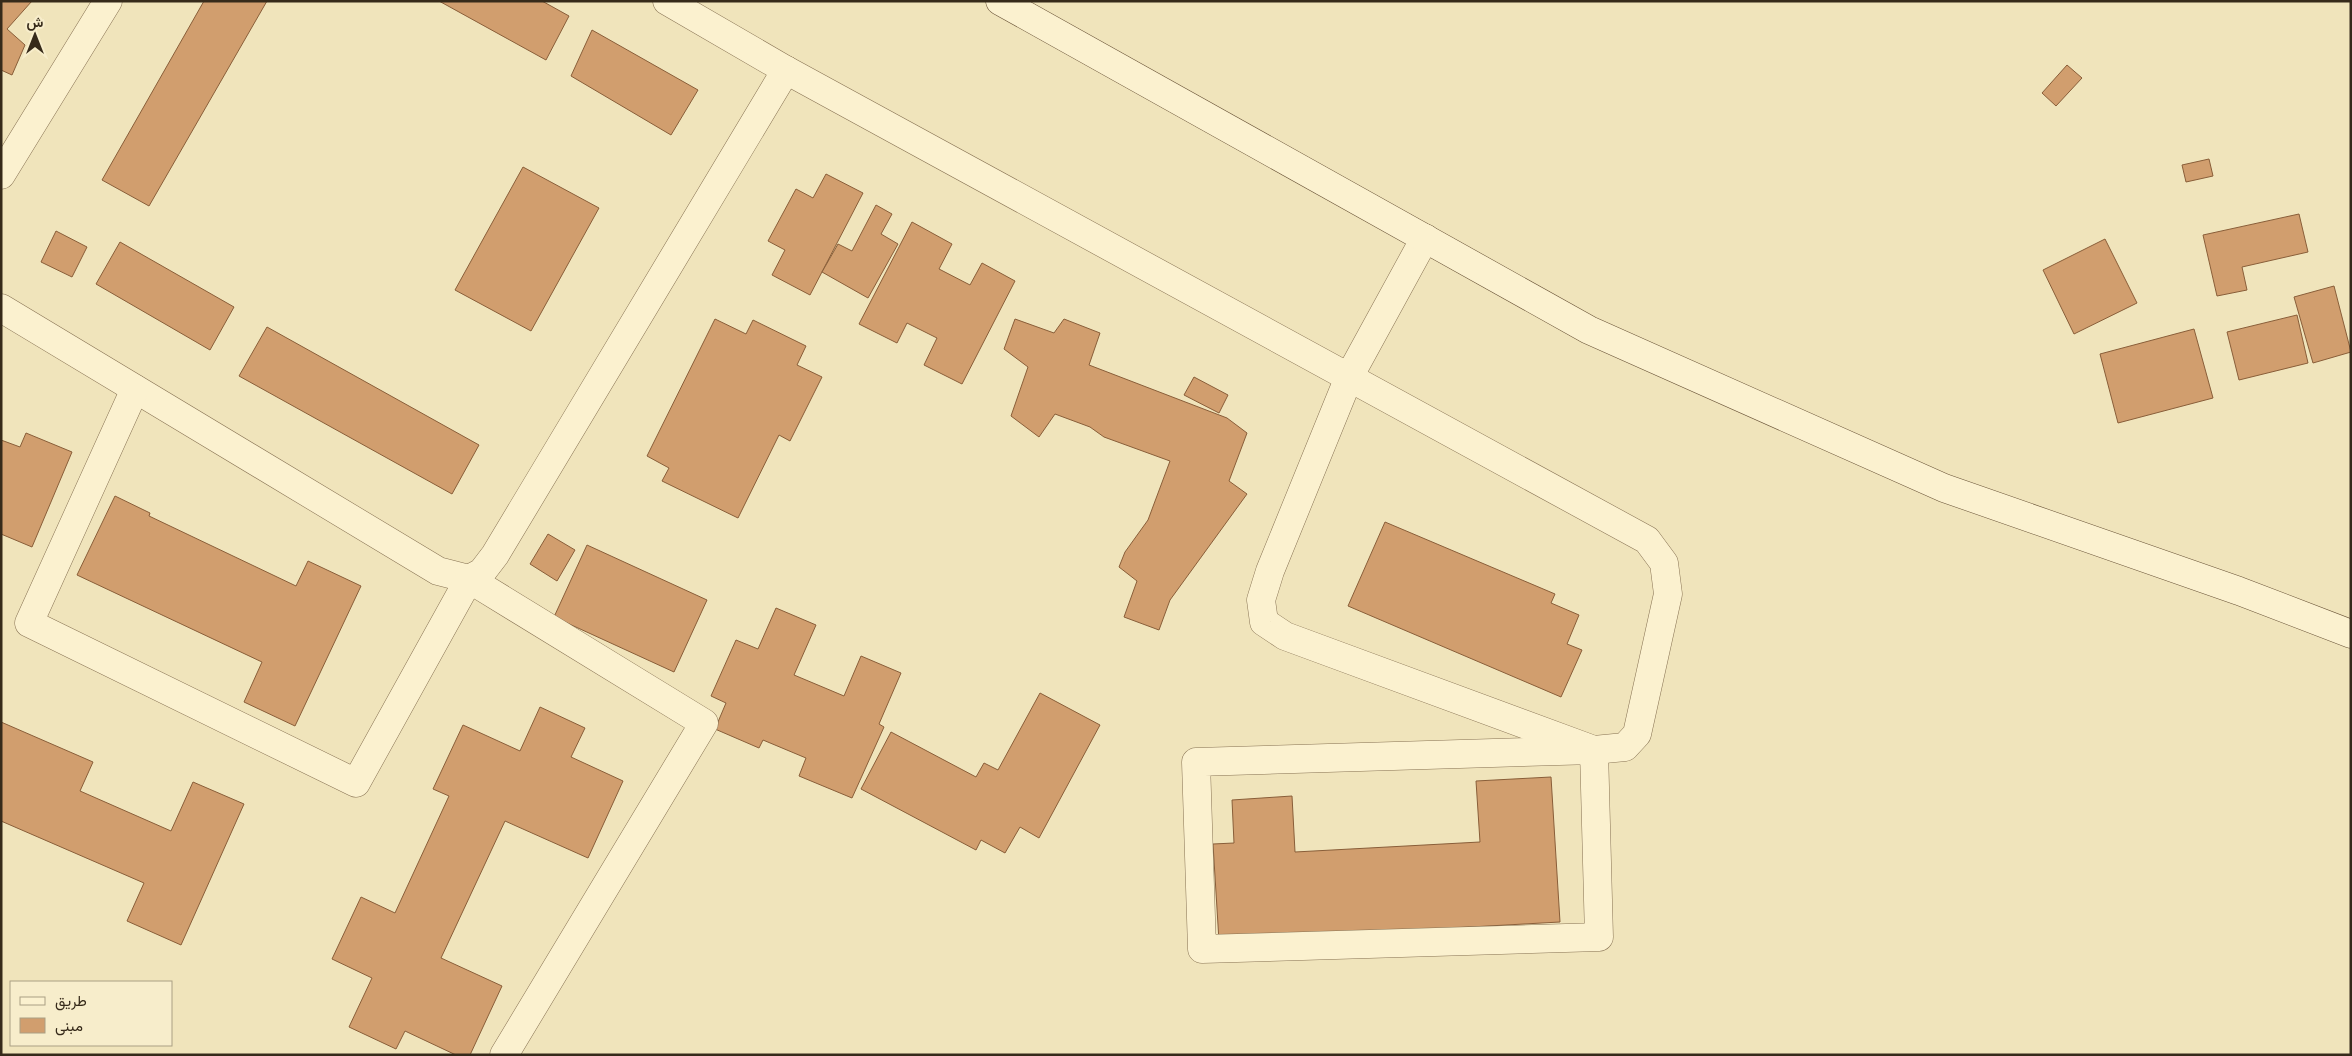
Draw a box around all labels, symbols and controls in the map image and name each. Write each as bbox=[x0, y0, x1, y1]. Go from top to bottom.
north arrow bbox=[10, 10, 60, 60]
text: ش bbox=[27, 13, 44, 31]
legend bbox=[10, 981, 172, 1046]
text: طريق bbox=[55, 991, 87, 1011]
text: مبنى bbox=[55, 1016, 83, 1036]

